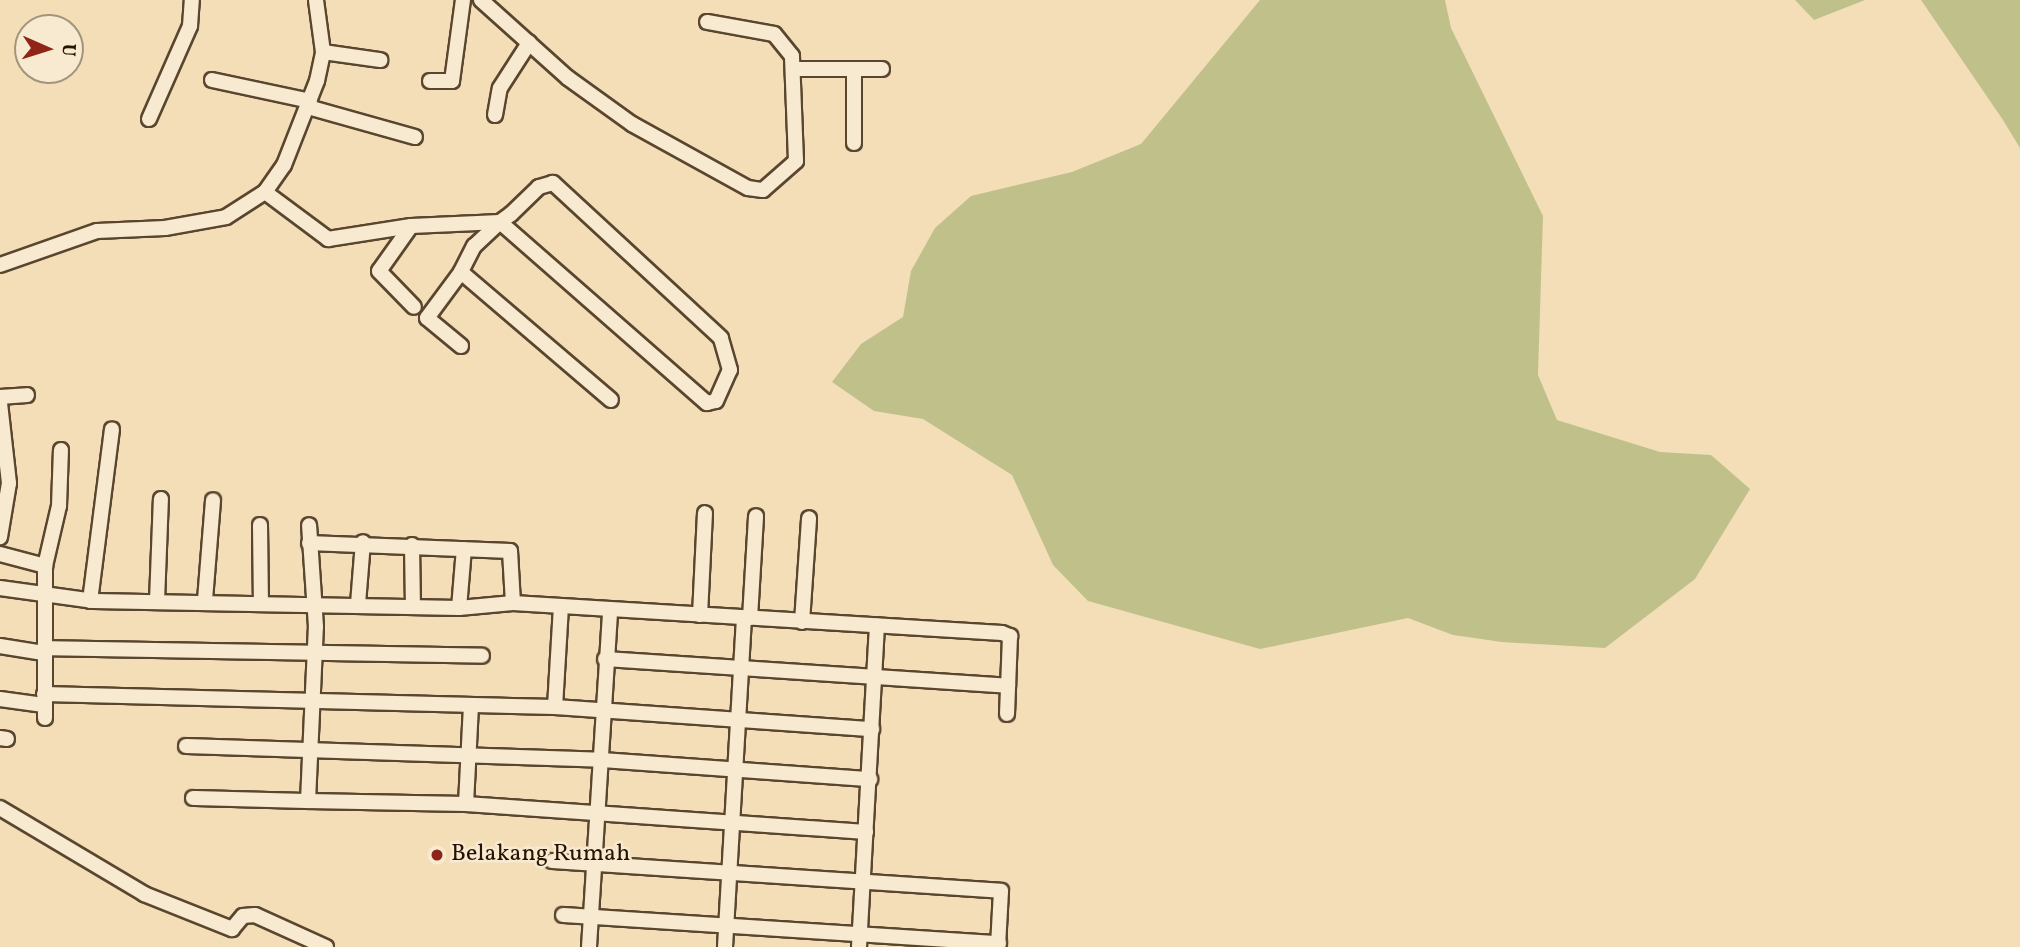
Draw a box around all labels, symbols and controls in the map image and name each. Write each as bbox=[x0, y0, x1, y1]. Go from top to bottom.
north arrow bbox=[14, 14, 84, 84]
text: U bbox=[55, 43, 81, 57]
place label: Belakang Rumah bbox=[451, 841, 630, 869]
marker: Belakang Rumah bbox=[429, 847, 445, 863]

